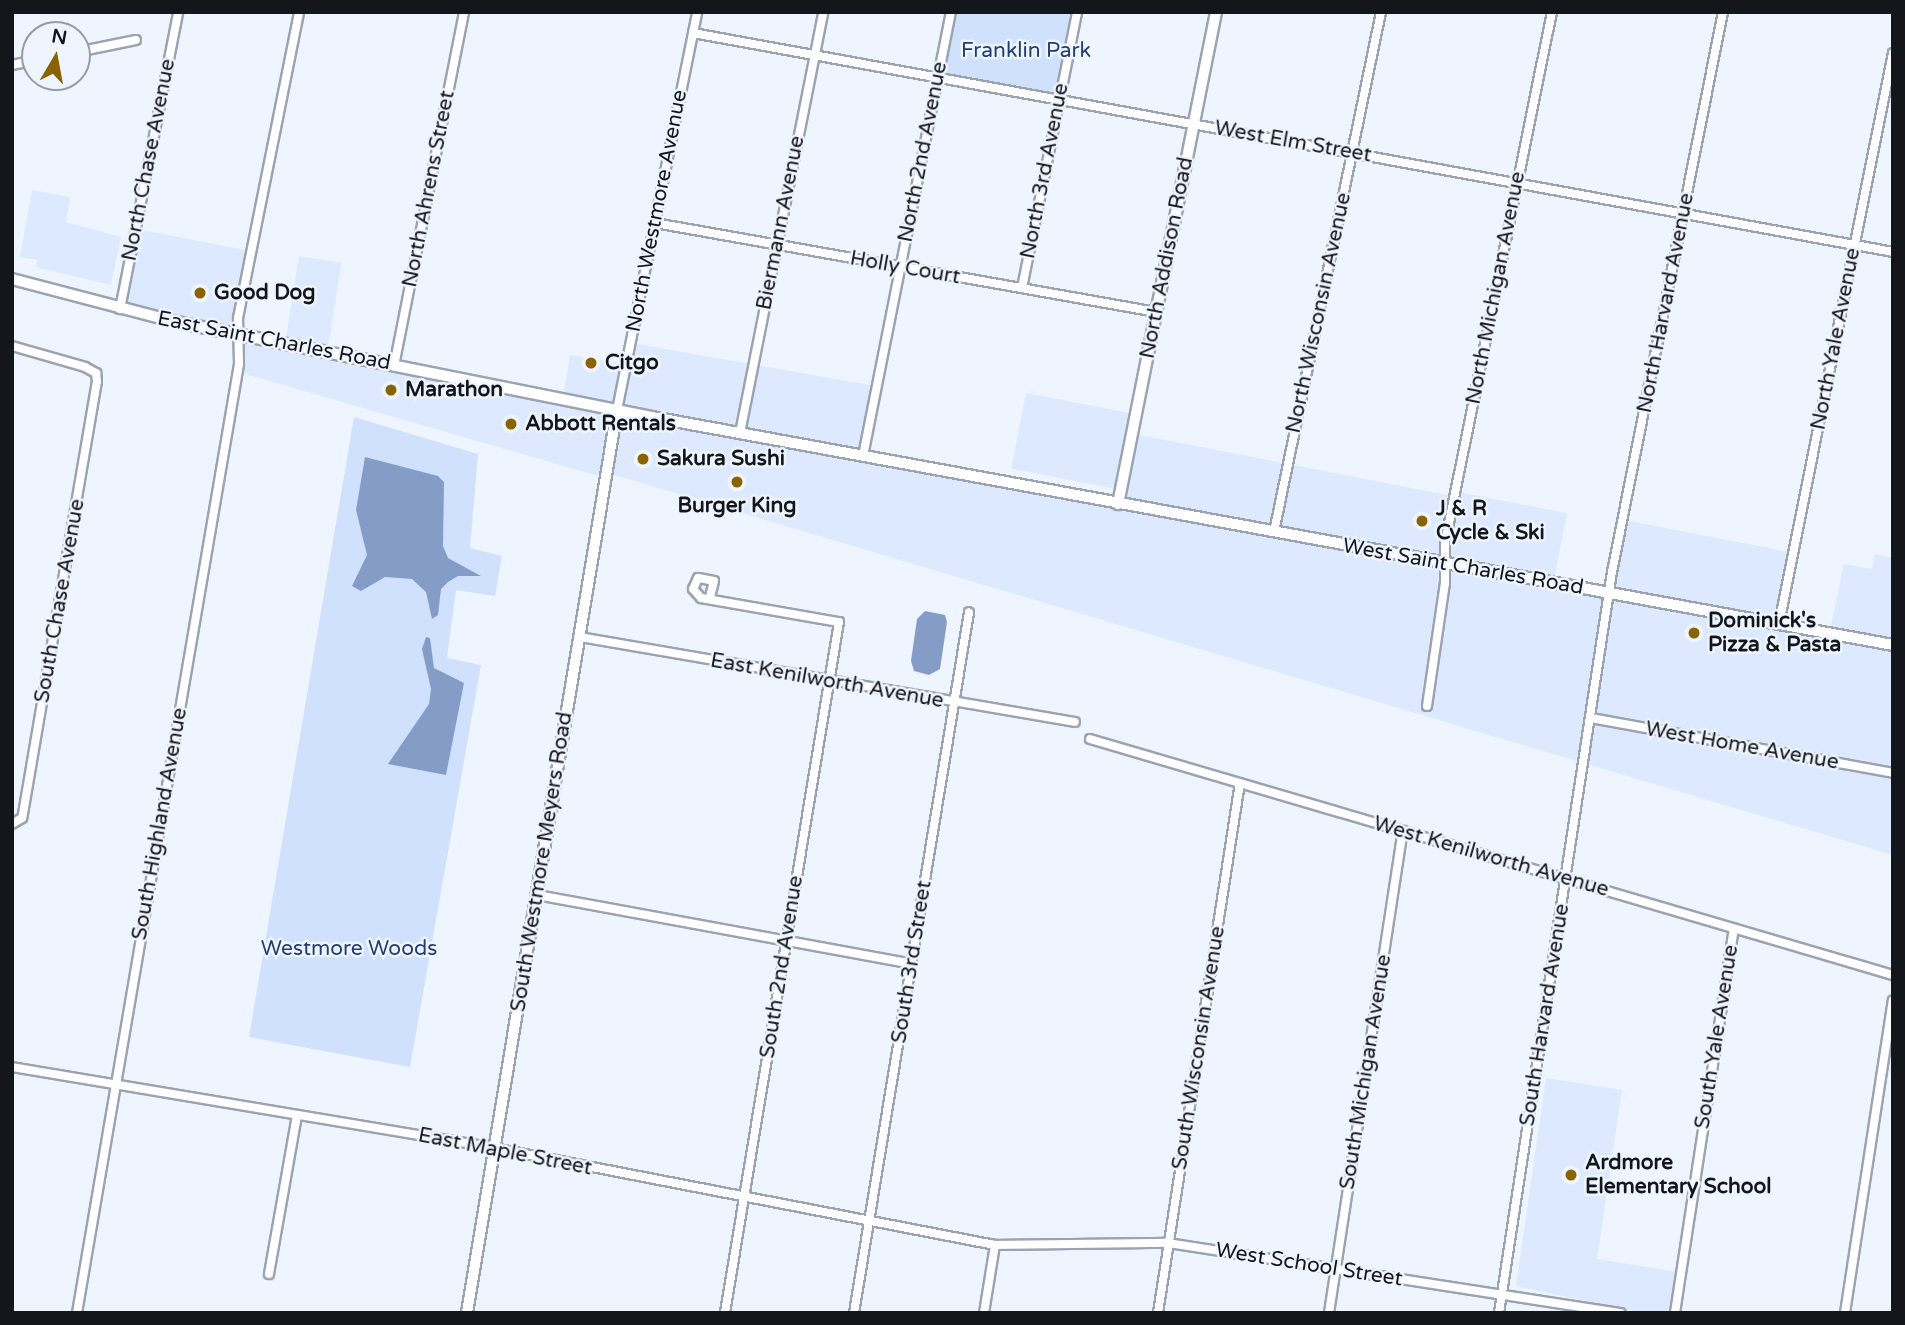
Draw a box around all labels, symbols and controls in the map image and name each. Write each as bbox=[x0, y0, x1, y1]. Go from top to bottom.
north arrow bbox=[21, 21, 91, 91]
text: N bbox=[50, 25, 69, 49]
park label: Franklin Park bbox=[961, 38, 1091, 64]
street label: North Chase Avenue bbox=[117, 57, 181, 263]
street label: North 2nd Avenue bbox=[893, 60, 953, 244]
street label: North 3rd Avenue bbox=[1016, 81, 1074, 261]
street label: North Ahrens Street bbox=[398, 88, 460, 290]
street label: North Westmore Avenue bbox=[621, 88, 693, 334]
street label: West Elm Street bbox=[1213, 116, 1373, 168]
street label: Biermann Avenue bbox=[752, 134, 810, 312]
street label: North Addison Road bbox=[1135, 155, 1199, 361]
street label: North Michigan Avenue bbox=[1461, 169, 1531, 407]
street label: North Wisconsin Avenue bbox=[1281, 190, 1357, 436]
street label: North Harvard Avenue bbox=[1632, 191, 1700, 415]
street label: Holly Court bbox=[848, 246, 962, 290]
street label: North Yale Avenue bbox=[1806, 246, 1866, 432]
place label: Good Dog bbox=[214, 280, 316, 306]
marker: Good Dog bbox=[192, 285, 208, 301]
street label: East Saint Charles Road bbox=[155, 306, 393, 376]
place label: Citgo bbox=[605, 350, 659, 376]
marker: Citgo bbox=[583, 355, 599, 371]
place label: Marathon bbox=[405, 377, 503, 403]
marker: Marathon bbox=[383, 382, 399, 398]
place label: Abbott Rentals bbox=[525, 411, 676, 437]
marker: Abbott Rentals bbox=[503, 416, 519, 432]
place label: Sakura Sushi bbox=[657, 446, 785, 472]
marker: Sakura Sushi bbox=[635, 451, 651, 467]
marker: Burger King bbox=[729, 474, 745, 490]
place label: Burger King bbox=[678, 493, 796, 519]
place label: J & R Cycle & Ski bbox=[1436, 496, 1545, 546]
street label: South Chase Avenue bbox=[30, 497, 90, 705]
marker: J & R Cycle & Ski bbox=[1414, 513, 1430, 529]
street label: West Saint Charles Road bbox=[1341, 533, 1585, 601]
place label: Dominick's Pizza & Pasta bbox=[1708, 608, 1841, 658]
marker: Dominick's Pizza & Pasta bbox=[1686, 625, 1702, 641]
street label: East Kenilworth Avenue bbox=[708, 648, 946, 714]
street label: South Highland Avenue bbox=[127, 706, 193, 942]
street label: South Westmore Meyers Road bbox=[506, 710, 578, 1014]
street label: West Home Avenue bbox=[1643, 717, 1841, 775]
street label: West Kenilworth Avenue bbox=[1370, 811, 1612, 903]
street label: South 2nd Avenue bbox=[755, 874, 809, 1060]
street label: South 3rd Street bbox=[887, 879, 937, 1045]
street label: South Harvard Avenue bbox=[1515, 902, 1575, 1128]
street label: South Wisconsin Avenue bbox=[1167, 924, 1231, 1172]
park label: Westmore Woods bbox=[261, 936, 437, 962]
street label: South Yale Avenue bbox=[1690, 943, 1744, 1131]
street label: South Michigan Avenue bbox=[1335, 953, 1397, 1191]
street label: East Maple Street bbox=[416, 1123, 594, 1181]
place label: Ardmore Elementary School bbox=[1585, 1150, 1772, 1200]
marker: Ardmore Elementary School bbox=[1563, 1167, 1579, 1183]
street label: West School Street bbox=[1214, 1238, 1404, 1292]

